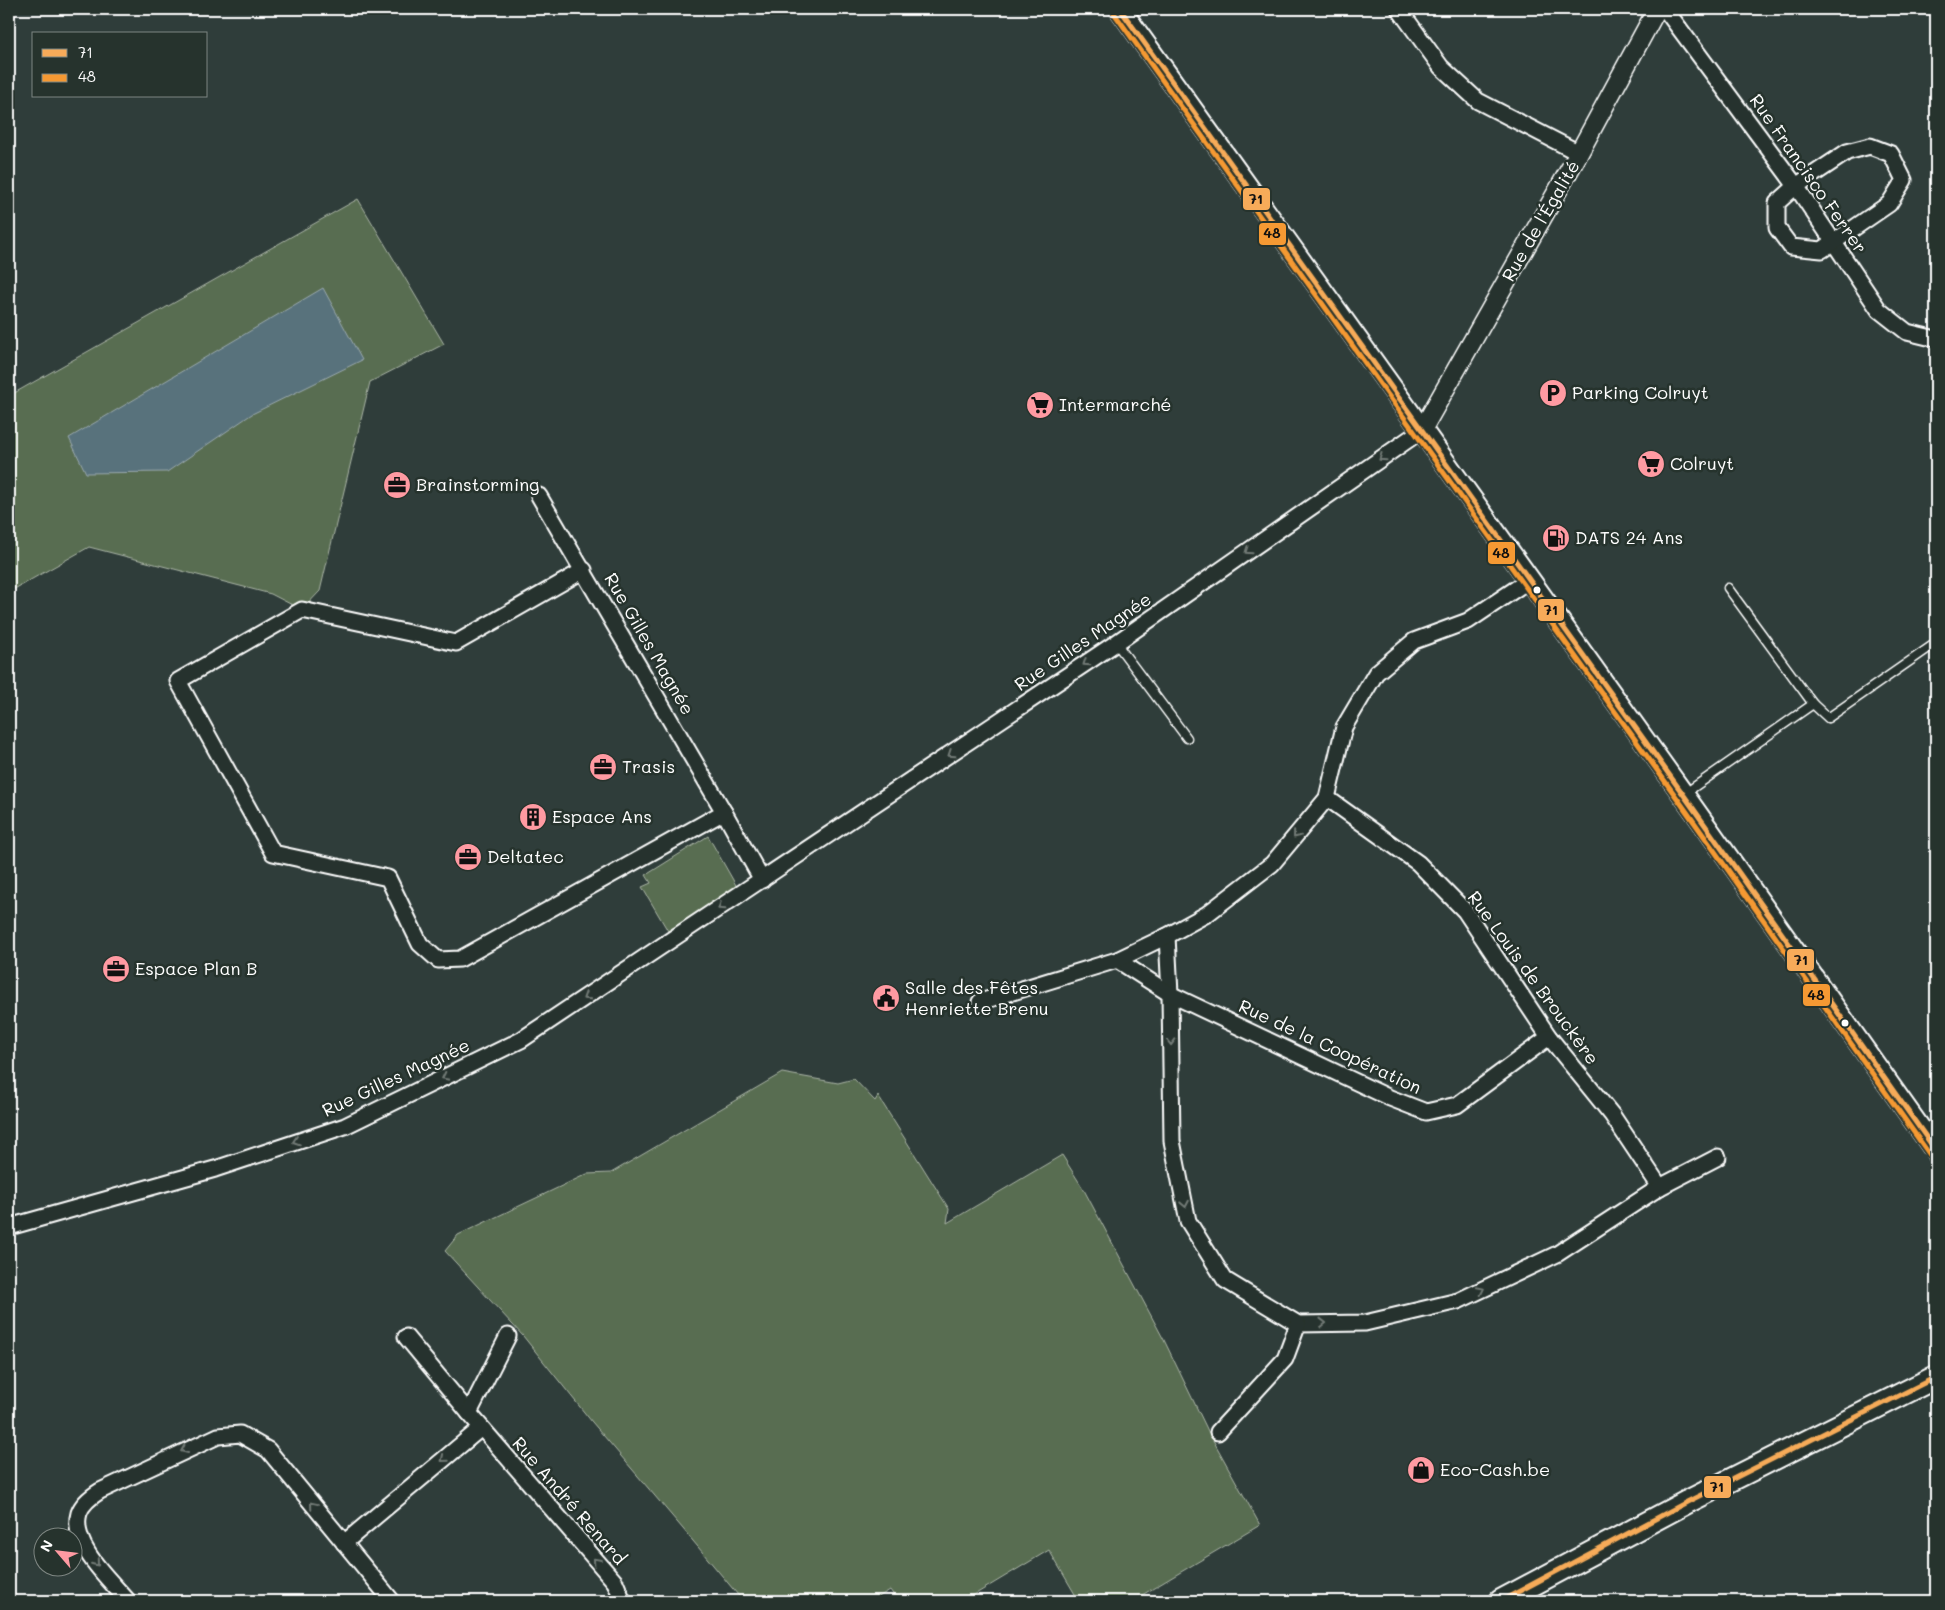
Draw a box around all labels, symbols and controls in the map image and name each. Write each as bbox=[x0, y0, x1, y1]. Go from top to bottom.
legend bbox=[32, 32, 208, 98]
text: 71 bbox=[78, 42, 93, 62]
text: 48 bbox=[78, 66, 96, 86]
street label: Rue Francisco Ferrer bbox=[1745, 89, 1873, 258]
street label: Rue de l'Égalité bbox=[1496, 156, 1585, 285]
line badge: 71 bbox=[1242, 187, 1271, 211]
text: 71 bbox=[1249, 189, 1263, 208]
line badge: 48 bbox=[1258, 222, 1287, 246]
text: 48 bbox=[1263, 223, 1281, 242]
parking icon: Parking Colruyt bbox=[1538, 378, 1568, 408]
place label: Parking Colruyt bbox=[1572, 380, 1709, 404]
supermarket icon: Intermarché bbox=[1025, 390, 1055, 420]
place label: Intermarché bbox=[1059, 392, 1171, 416]
supermarket icon: Colruyt bbox=[1636, 449, 1666, 479]
place label: Colruyt bbox=[1670, 451, 1734, 475]
one-way arrow bbox=[1378, 452, 1387, 461]
office icon: Brainstorming bbox=[382, 470, 412, 500]
place label: Brainstorming bbox=[416, 472, 540, 496]
fuel station icon: DATS 24 Ans bbox=[1541, 523, 1571, 553]
place label: DATS 24 Ans bbox=[1575, 525, 1683, 549]
line badge: 48 bbox=[1487, 541, 1516, 565]
text: 48 bbox=[1492, 543, 1510, 562]
one-way arrow bbox=[1244, 545, 1254, 554]
street label: Rue Gilles Magnée bbox=[599, 568, 700, 719]
unlabelled marker bbox=[1532, 585, 1542, 595]
street label: Rue Gilles Magnée bbox=[1009, 586, 1156, 696]
line badge: 71 bbox=[1537, 598, 1565, 622]
text: 71 bbox=[1544, 600, 1558, 619]
one-way arrow bbox=[1082, 657, 1091, 666]
one-way arrow bbox=[947, 748, 956, 757]
office icon: Trasis bbox=[588, 752, 618, 782]
place label: Trasis bbox=[622, 754, 675, 778]
building icon: Espace Ans bbox=[518, 802, 548, 832]
place label: Espace Ans bbox=[552, 804, 652, 828]
one-way arrow bbox=[1293, 829, 1301, 838]
office icon: Deltatec bbox=[453, 842, 483, 872]
place label: Deltatec bbox=[487, 844, 564, 868]
street label: Rue Louis de Brouckère bbox=[1463, 886, 1605, 1069]
one-way arrow bbox=[718, 901, 727, 910]
line badge: 71 bbox=[1786, 948, 1815, 972]
text: 71 bbox=[1794, 950, 1808, 969]
office icon: Espace Plan B bbox=[101, 954, 131, 984]
place label: Espace Plan B bbox=[135, 956, 258, 980]
place label: Salle des Fêtes Henriette Brenu bbox=[905, 975, 1049, 1020]
public building icon: Salle des Fêtes Henriette Brenu bbox=[871, 983, 901, 1013]
line badge: 48 bbox=[1802, 983, 1831, 1007]
text: 48 bbox=[1807, 985, 1825, 1004]
one-way arrow bbox=[582, 991, 592, 1000]
street label: Rue de la Coopération bbox=[1235, 993, 1426, 1099]
unlabelled marker bbox=[1840, 1018, 1850, 1028]
street label: Rue Gilles Magnée bbox=[318, 1032, 473, 1122]
one-way arrow bbox=[1166, 1039, 1176, 1047]
one-way arrow bbox=[441, 1071, 450, 1081]
one-way arrow bbox=[292, 1135, 301, 1145]
one-way arrow bbox=[1179, 1199, 1189, 1208]
one-way arrow bbox=[1476, 1286, 1485, 1296]
one-way arrow bbox=[1320, 1318, 1327, 1328]
street label: Rue André Renard bbox=[507, 1431, 632, 1569]
one-way arrow bbox=[180, 1444, 189, 1455]
one-way arrow bbox=[441, 1454, 450, 1462]
shop icon: Eco-Cash.be bbox=[1406, 1455, 1436, 1485]
place label: Eco-Cash.be bbox=[1440, 1457, 1550, 1481]
line badge: 71 bbox=[1703, 1475, 1732, 1499]
text: 71 bbox=[1710, 1477, 1724, 1496]
one-way arrow bbox=[311, 1502, 319, 1511]
north arrow bbox=[32, 1528, 82, 1578]
text: N bbox=[35, 1537, 57, 1555]
one-way arrow bbox=[91, 1557, 99, 1566]
one-way arrow bbox=[594, 1558, 602, 1567]

